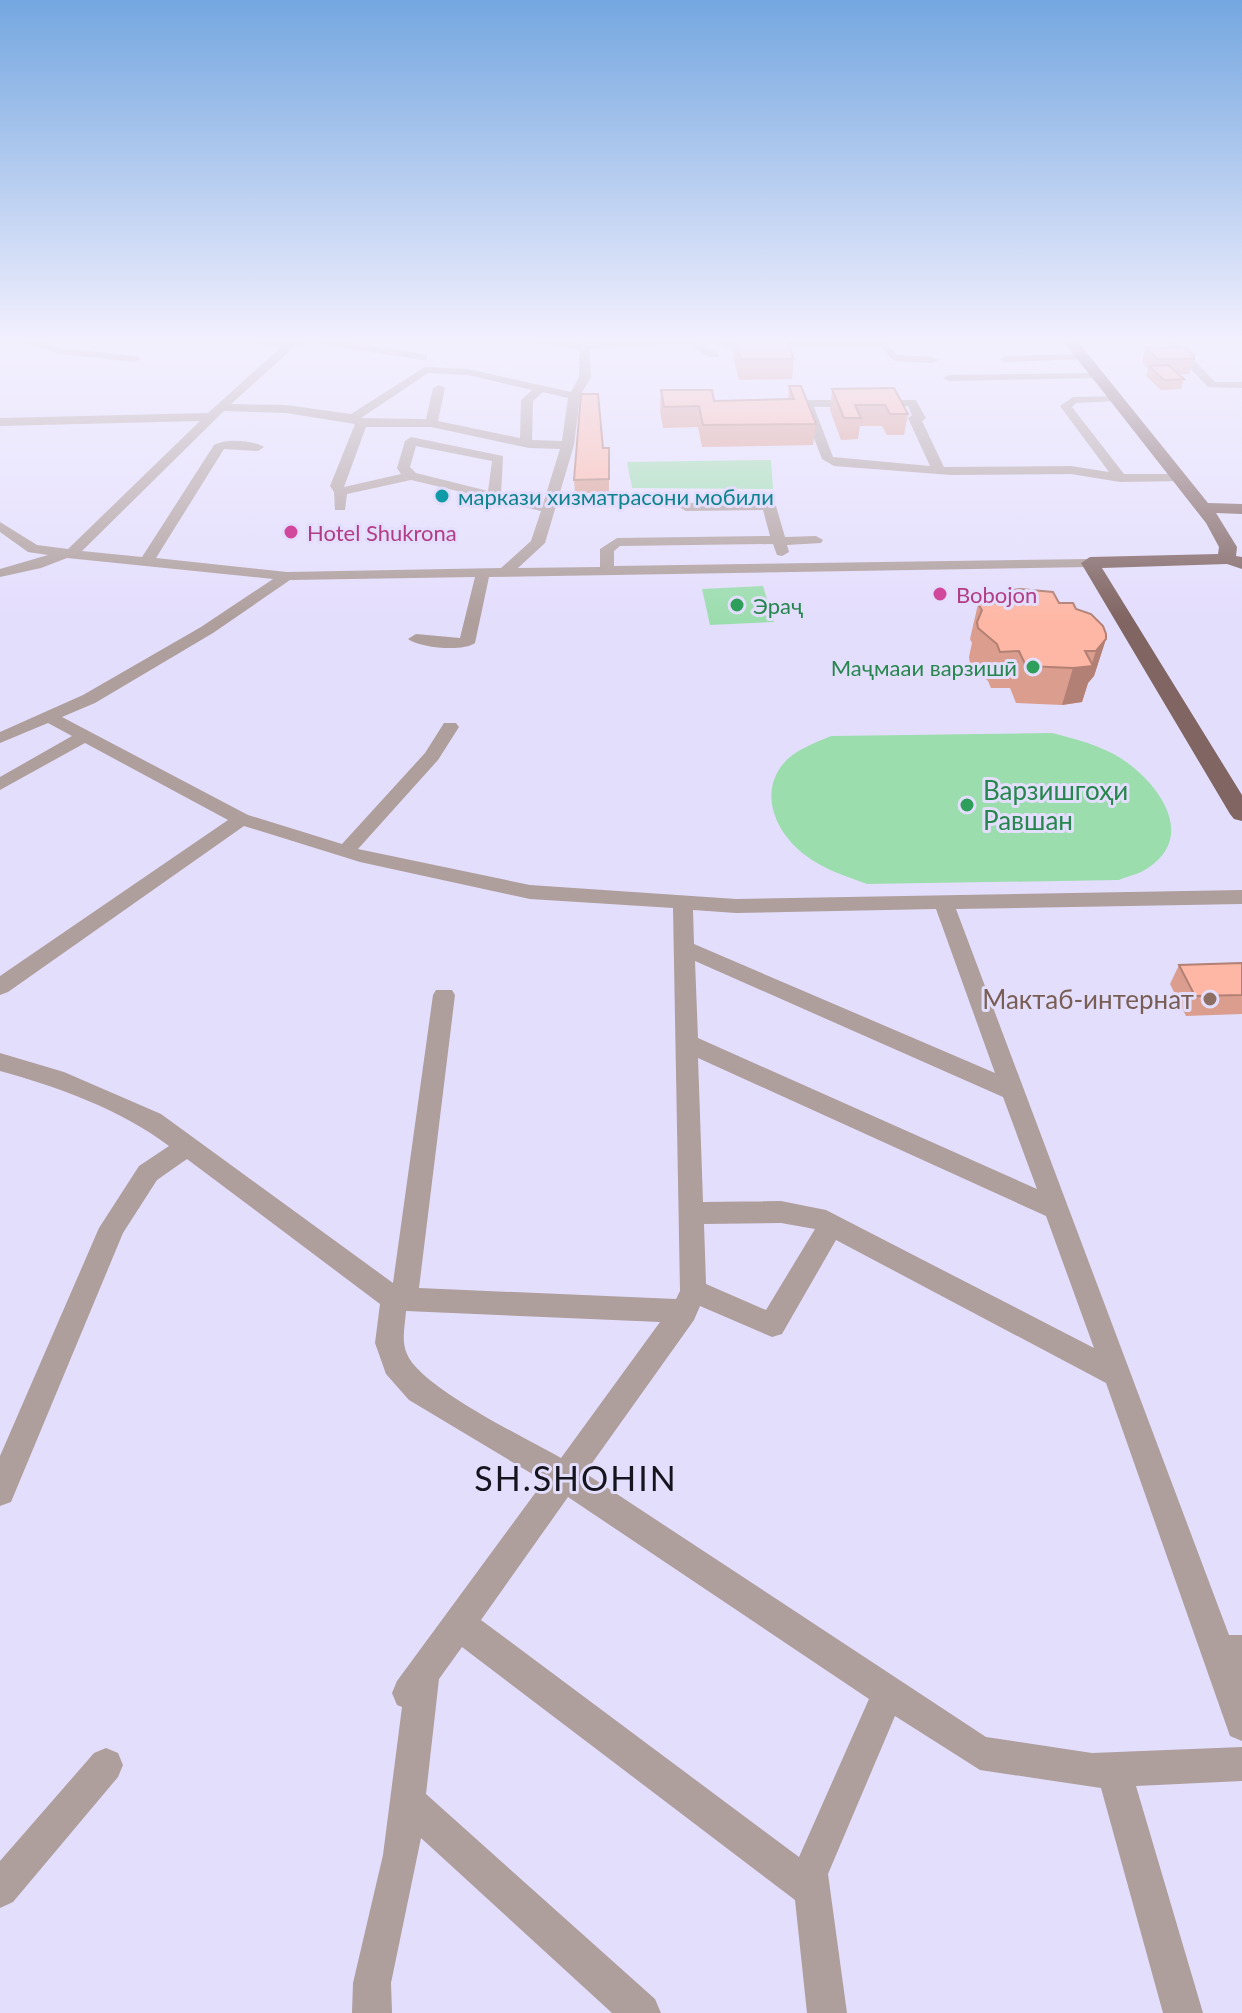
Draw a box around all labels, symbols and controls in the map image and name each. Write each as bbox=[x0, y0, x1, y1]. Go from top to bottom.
place label: маркази хизматрасони мобили bbox=[458, 483, 774, 510]
marker: маркази хизматрасони мобили bbox=[433, 487, 451, 505]
place label: Hotel Shukrona bbox=[307, 519, 457, 546]
marker: Hotel Shukrona bbox=[282, 523, 300, 541]
place label: Bobojon bbox=[956, 581, 1037, 608]
marker: Bobojon bbox=[931, 585, 949, 603]
place label: Эраҷ bbox=[753, 592, 803, 619]
marker: Эраҷ bbox=[728, 596, 746, 614]
place label: Маҷмааи варзишӣ bbox=[831, 654, 1017, 681]
marker: Маҷмааи варзишӣ bbox=[1024, 658, 1042, 676]
place label: Варзишгоҳи Равшан bbox=[983, 774, 1128, 836]
marker: Варзишгоҳи Равшан bbox=[958, 796, 976, 814]
place label: Мактаб-интернат bbox=[982, 983, 1194, 1015]
marker: Мактаб-интернат bbox=[1201, 990, 1219, 1008]
district label: SH.SHOHIN bbox=[474, 1457, 678, 1498]

